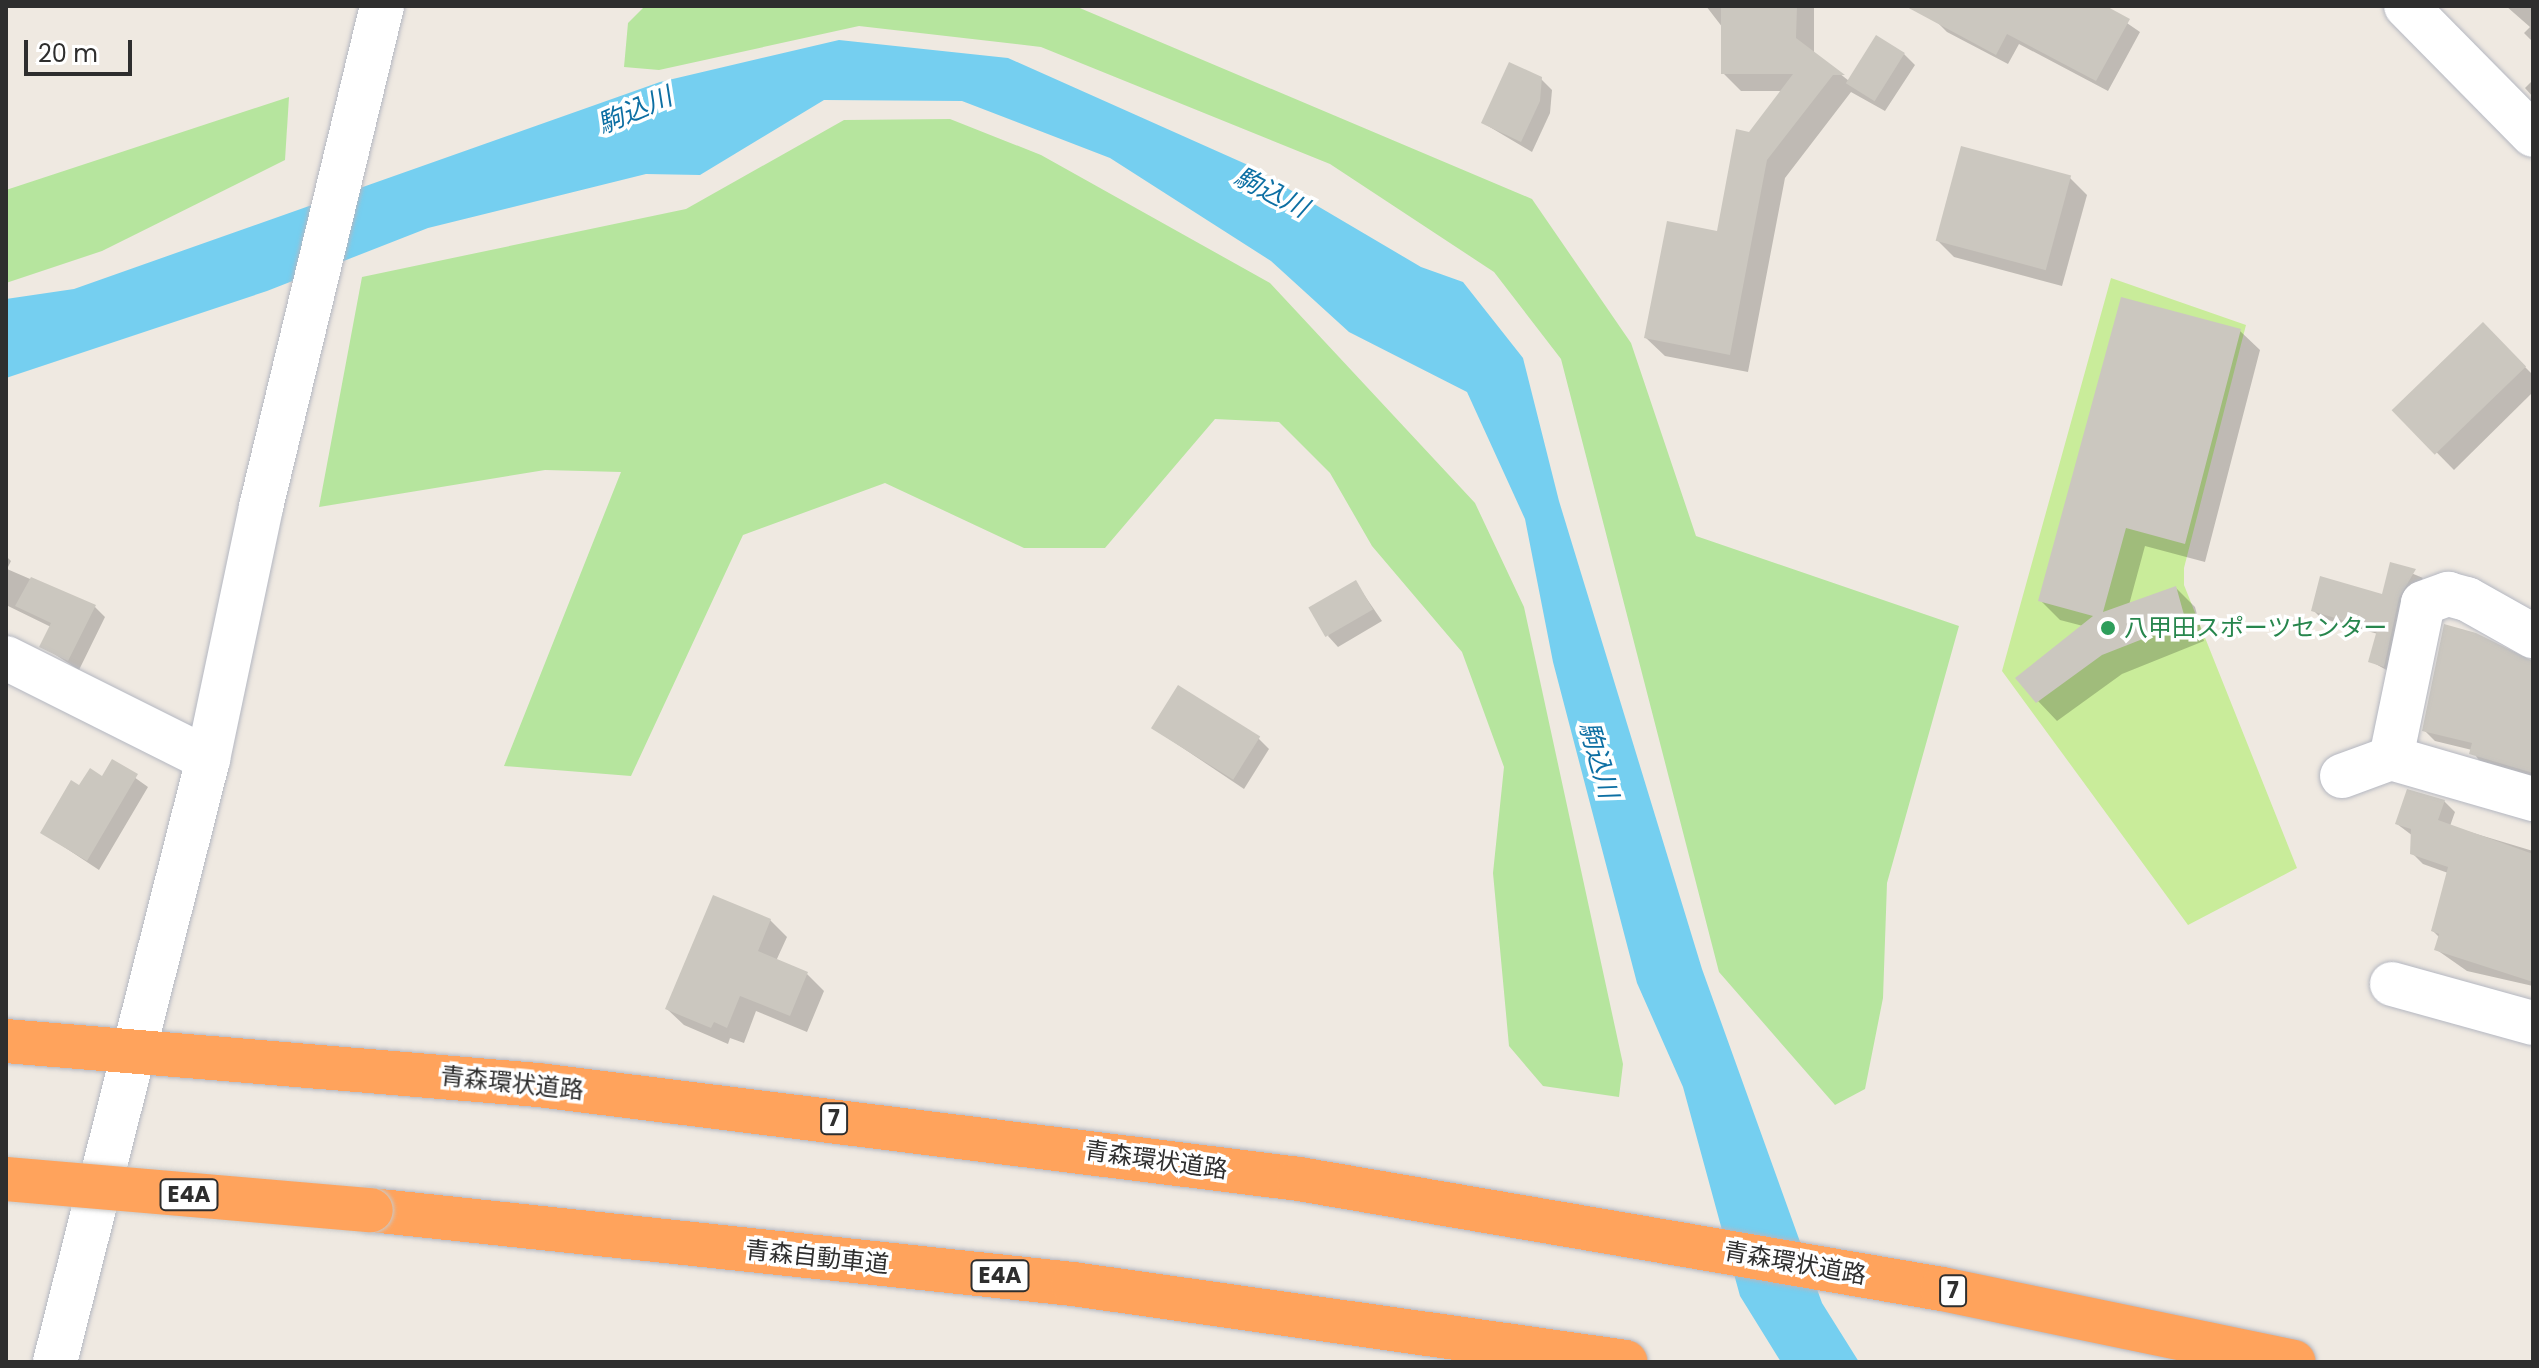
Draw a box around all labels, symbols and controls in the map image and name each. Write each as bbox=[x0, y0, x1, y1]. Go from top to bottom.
scale bar bbox=[28, 24, 136, 74]
text: 20 m bbox=[38, 37, 98, 70]
water label: 駒込川 bbox=[593, 81, 677, 141]
water label: 駒込川 bbox=[1229, 161, 1313, 225]
place label: 八甲田スポーツセンター bbox=[2124, 614, 2388, 642]
marker: 八甲田スポーツセンター bbox=[2099, 619, 2117, 637]
water label: 駒込川 bbox=[1572, 718, 1624, 802]
street label: 青森環状道路 bbox=[439, 1061, 585, 1105]
road number: 7 bbox=[820, 1101, 848, 1137]
street label: 青森環状道路 bbox=[1083, 1136, 1229, 1184]
road number: E4A bbox=[159, 1177, 219, 1213]
street label: 青森自動車道 bbox=[744, 1235, 890, 1279]
street label: 青森環状道路 bbox=[1722, 1236, 1868, 1290]
road number: E4A bbox=[970, 1258, 1030, 1294]
road number: 7 bbox=[1939, 1273, 1967, 1309]

